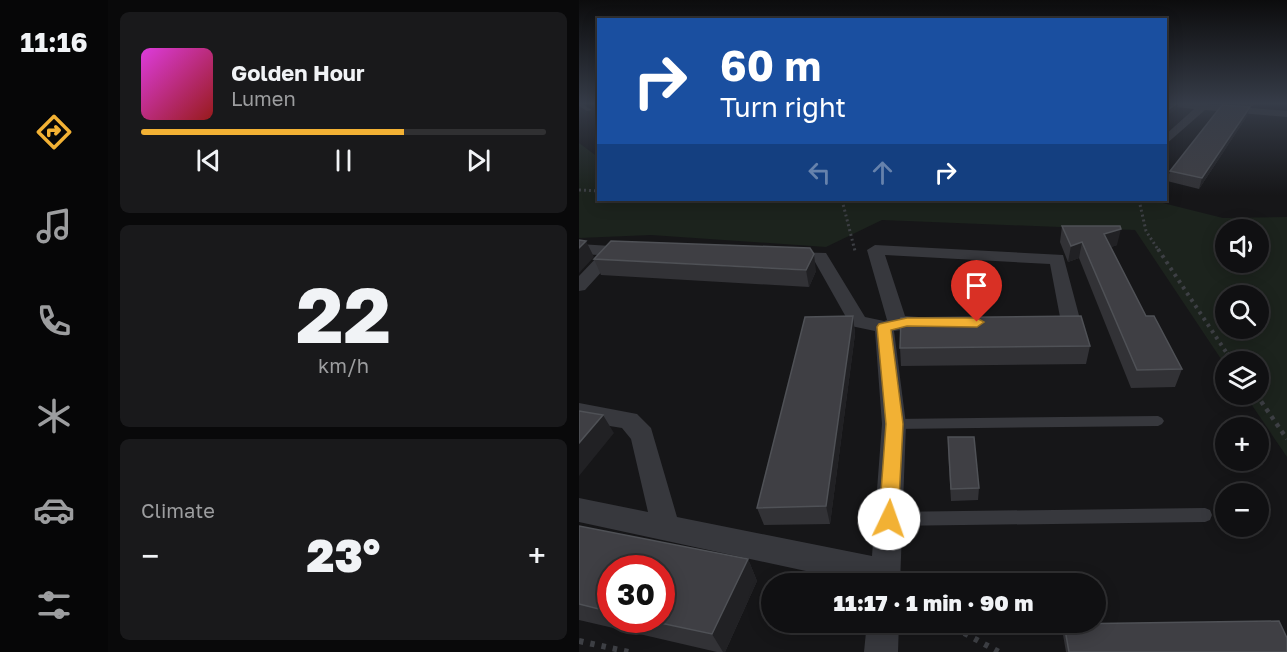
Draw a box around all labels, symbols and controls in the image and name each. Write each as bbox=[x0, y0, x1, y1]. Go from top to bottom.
text: 11:16 bbox=[20, 26, 88, 58]
text: 60 m bbox=[720, 40, 821, 90]
icon: right bbox=[621, 42, 699, 120]
text: Golden Hour bbox=[231, 59, 365, 86]
text: Lumen bbox=[231, 86, 296, 110]
text: Turn right bbox=[720, 91, 846, 123]
icon: directions bbox=[33, 111, 75, 153]
icon: previous bbox=[192, 144, 225, 177]
icon: pause bbox=[327, 144, 360, 177]
icon: next bbox=[462, 144, 495, 177]
icon: left bbox=[803, 156, 836, 189]
icon: ahead bbox=[866, 156, 899, 189]
icon: right bbox=[929, 156, 962, 189]
icon: music bbox=[33, 205, 75, 247]
map controls bbox=[1215, 219, 1269, 537]
button: sound bbox=[1215, 219, 1269, 273]
pin bbox=[951, 260, 1002, 322]
text: 22 bbox=[296, 267, 391, 360]
icon: arrive bbox=[960, 269, 993, 302]
button: search bbox=[1215, 285, 1269, 339]
icon: phone bbox=[33, 300, 75, 342]
button: layers bbox=[1215, 351, 1269, 405]
text: km/h bbox=[318, 353, 369, 377]
icon: climate bbox=[33, 395, 75, 437]
button: + bbox=[1215, 417, 1269, 471]
button: − bbox=[1215, 483, 1269, 537]
position arrow bbox=[857, 487, 921, 551]
icon: car bbox=[33, 489, 75, 531]
text: Climate bbox=[141, 498, 215, 522]
text: 23° bbox=[307, 528, 380, 582]
text: − bbox=[141, 536, 159, 575]
text: + bbox=[528, 536, 546, 575]
speed limit sign: 30 bbox=[597, 555, 675, 633]
icon: filters bbox=[33, 584, 75, 626]
text: 11:17 · 1 min · 90 m bbox=[833, 589, 1034, 616]

